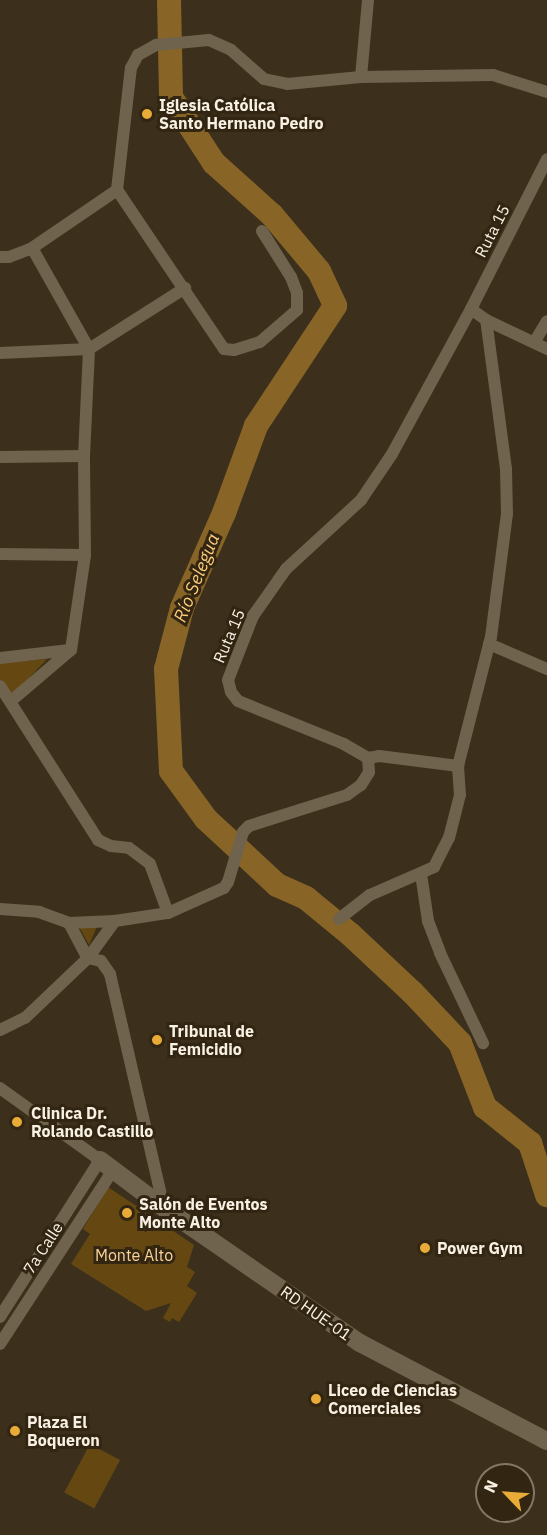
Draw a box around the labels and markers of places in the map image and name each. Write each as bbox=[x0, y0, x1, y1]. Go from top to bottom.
place label: Iglesia Católica Santo Hermano Pedro bbox=[159, 95, 324, 133]
marker: Iglesia Católica Santo Hermano Pedro bbox=[140, 107, 154, 121]
place label: Tribunal de Femicidio bbox=[169, 1021, 254, 1059]
marker: Tribunal de Femicidio bbox=[150, 1033, 164, 1047]
place label: Clinica Dr. Rolando Castillo bbox=[31, 1103, 153, 1141]
marker: Clinica Dr. Rolando Castillo bbox=[8, 1113, 26, 1131]
place label: Salón de Eventos Monte Alto bbox=[139, 1194, 268, 1232]
marker: Salón de Eventos Monte Alto bbox=[120, 1206, 134, 1220]
place label: Power Gym bbox=[437, 1238, 523, 1258]
marker: Power Gym bbox=[418, 1241, 432, 1255]
place label: Liceo de Ciencias Comerciales bbox=[328, 1380, 457, 1418]
marker: Liceo de Ciencias Comerciales bbox=[309, 1392, 323, 1406]
place label: Plaza El Boqueron bbox=[27, 1412, 100, 1450]
marker: Plaza El Boqueron bbox=[8, 1424, 22, 1438]

